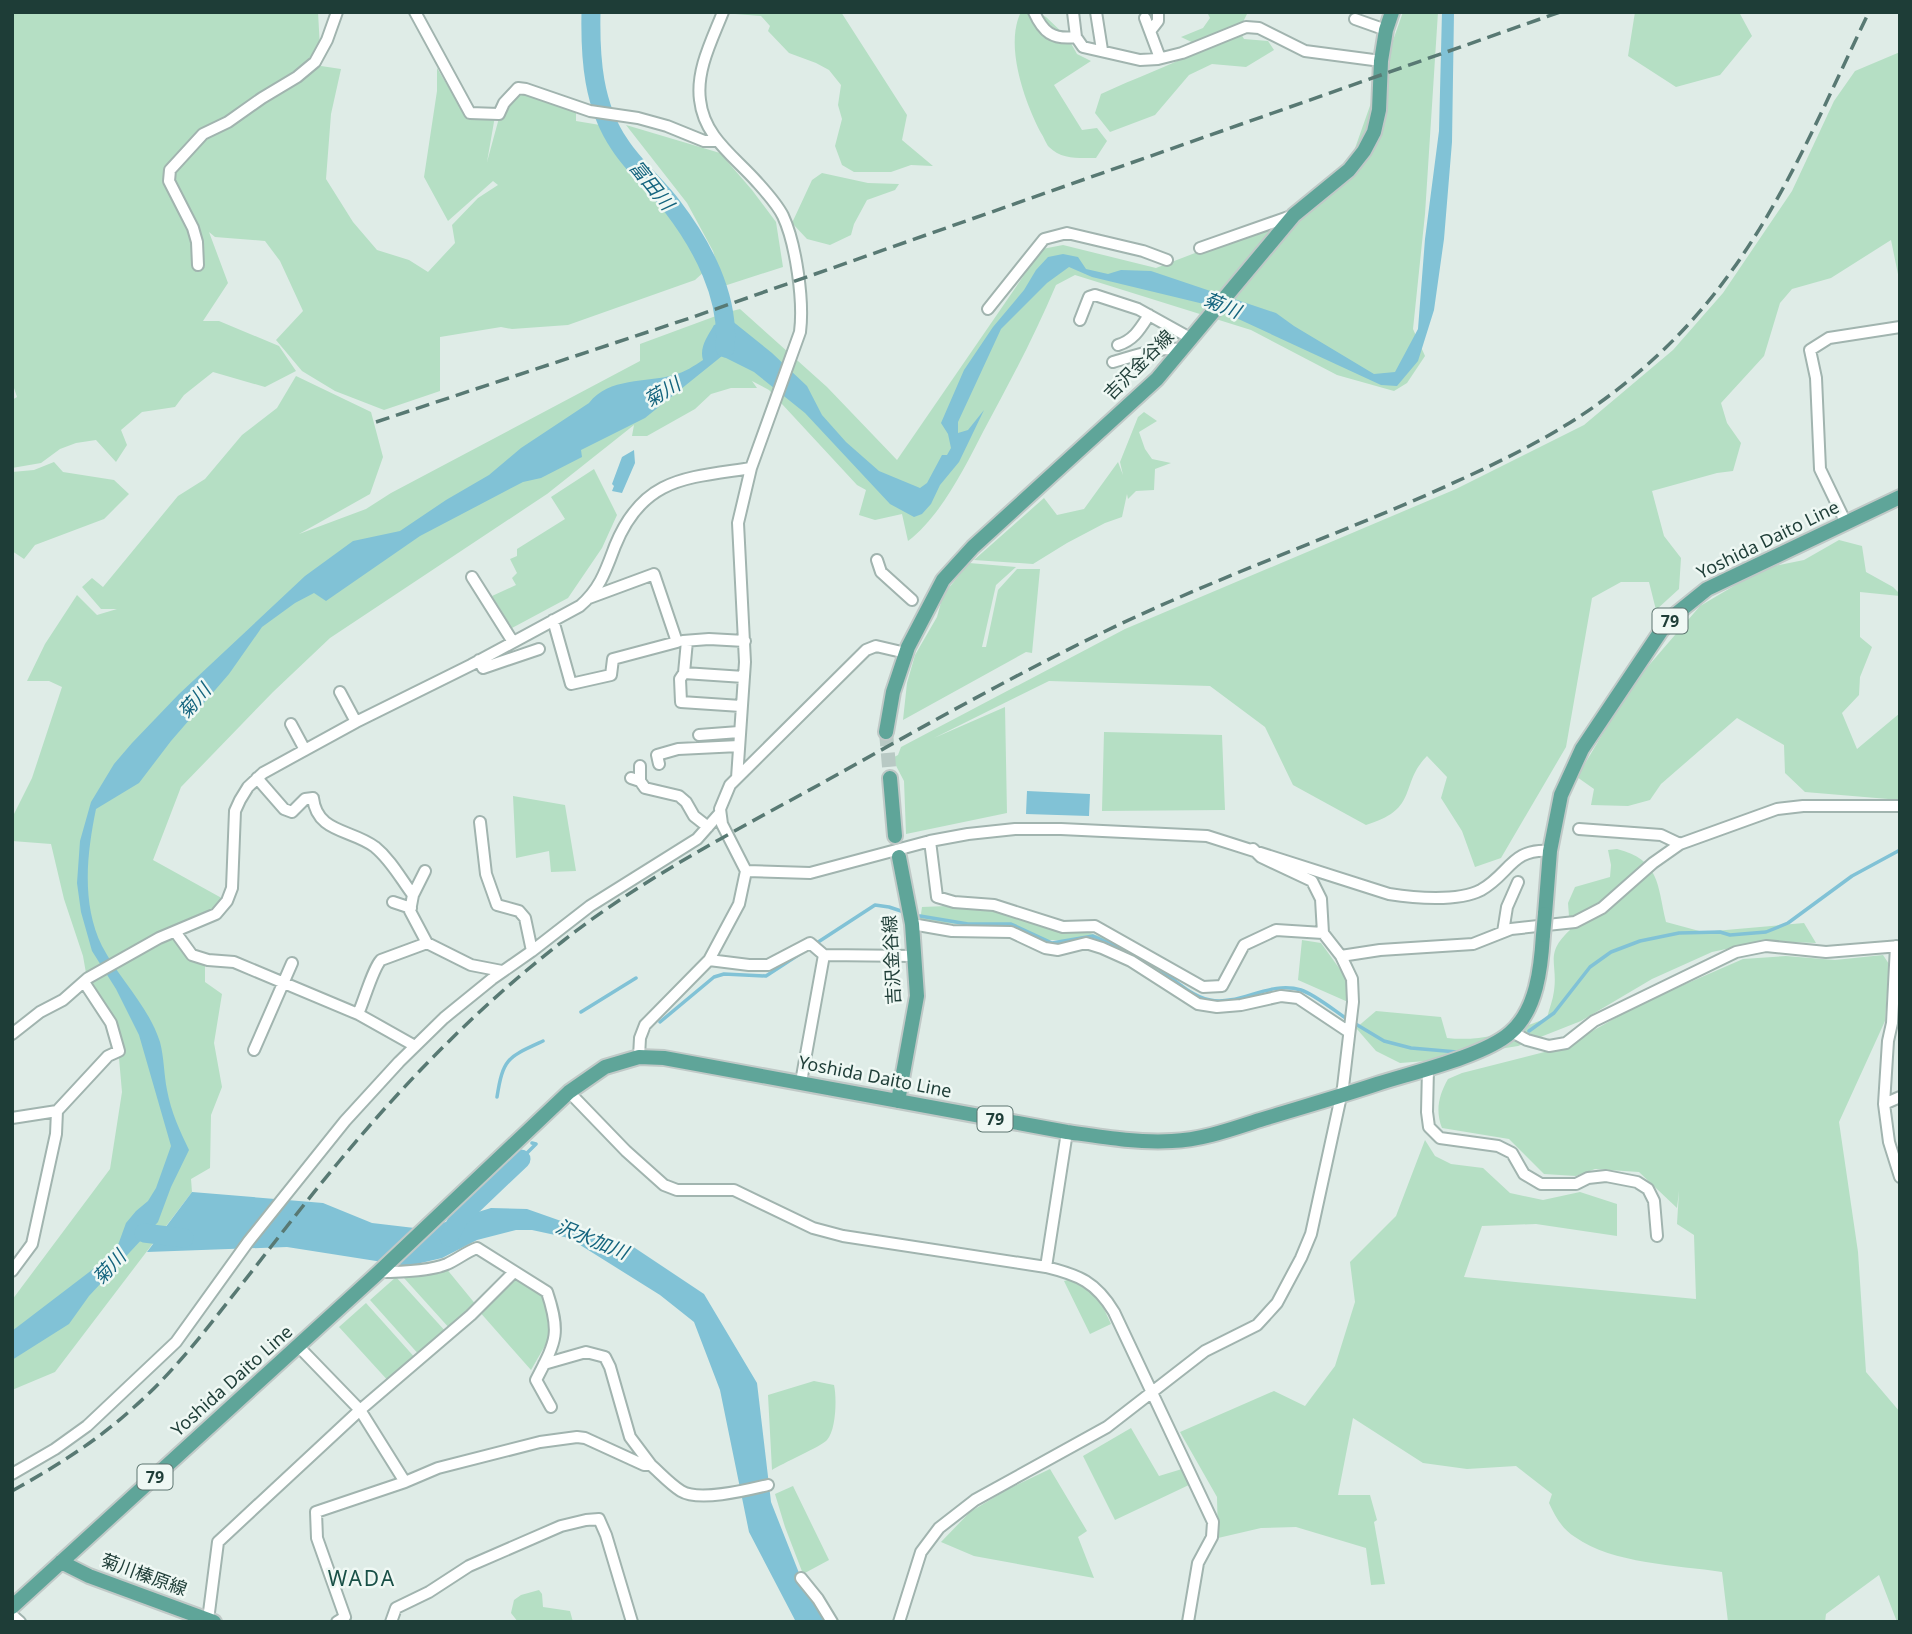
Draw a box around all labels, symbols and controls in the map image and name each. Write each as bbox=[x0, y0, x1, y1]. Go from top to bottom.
water label: 富田川 bbox=[624, 155, 681, 217]
water label: 菊川 bbox=[1200, 286, 1246, 325]
street label: 吉沢金谷線 bbox=[1098, 324, 1179, 405]
water label: 菊川 bbox=[639, 370, 687, 413]
street label: Yoshida Daito Line bbox=[1692, 494, 1843, 584]
road number: 79 bbox=[1652, 608, 1688, 634]
water label: 菊川 bbox=[172, 677, 218, 724]
street label: 吉沢金谷線 bbox=[877, 914, 905, 1006]
street label: Yoshida Daito Line bbox=[796, 1049, 954, 1103]
road number: 79 bbox=[978, 1106, 1012, 1132]
water label: 沢水加川 bbox=[552, 1213, 634, 1266]
water label: 菊川 bbox=[87, 1243, 133, 1290]
street label: Yoshida Daito Line bbox=[165, 1319, 297, 1441]
road number: 79 bbox=[138, 1464, 172, 1490]
street label: 菊川榛原線 bbox=[98, 1547, 191, 1601]
district label: WADA bbox=[328, 1564, 396, 1592]

